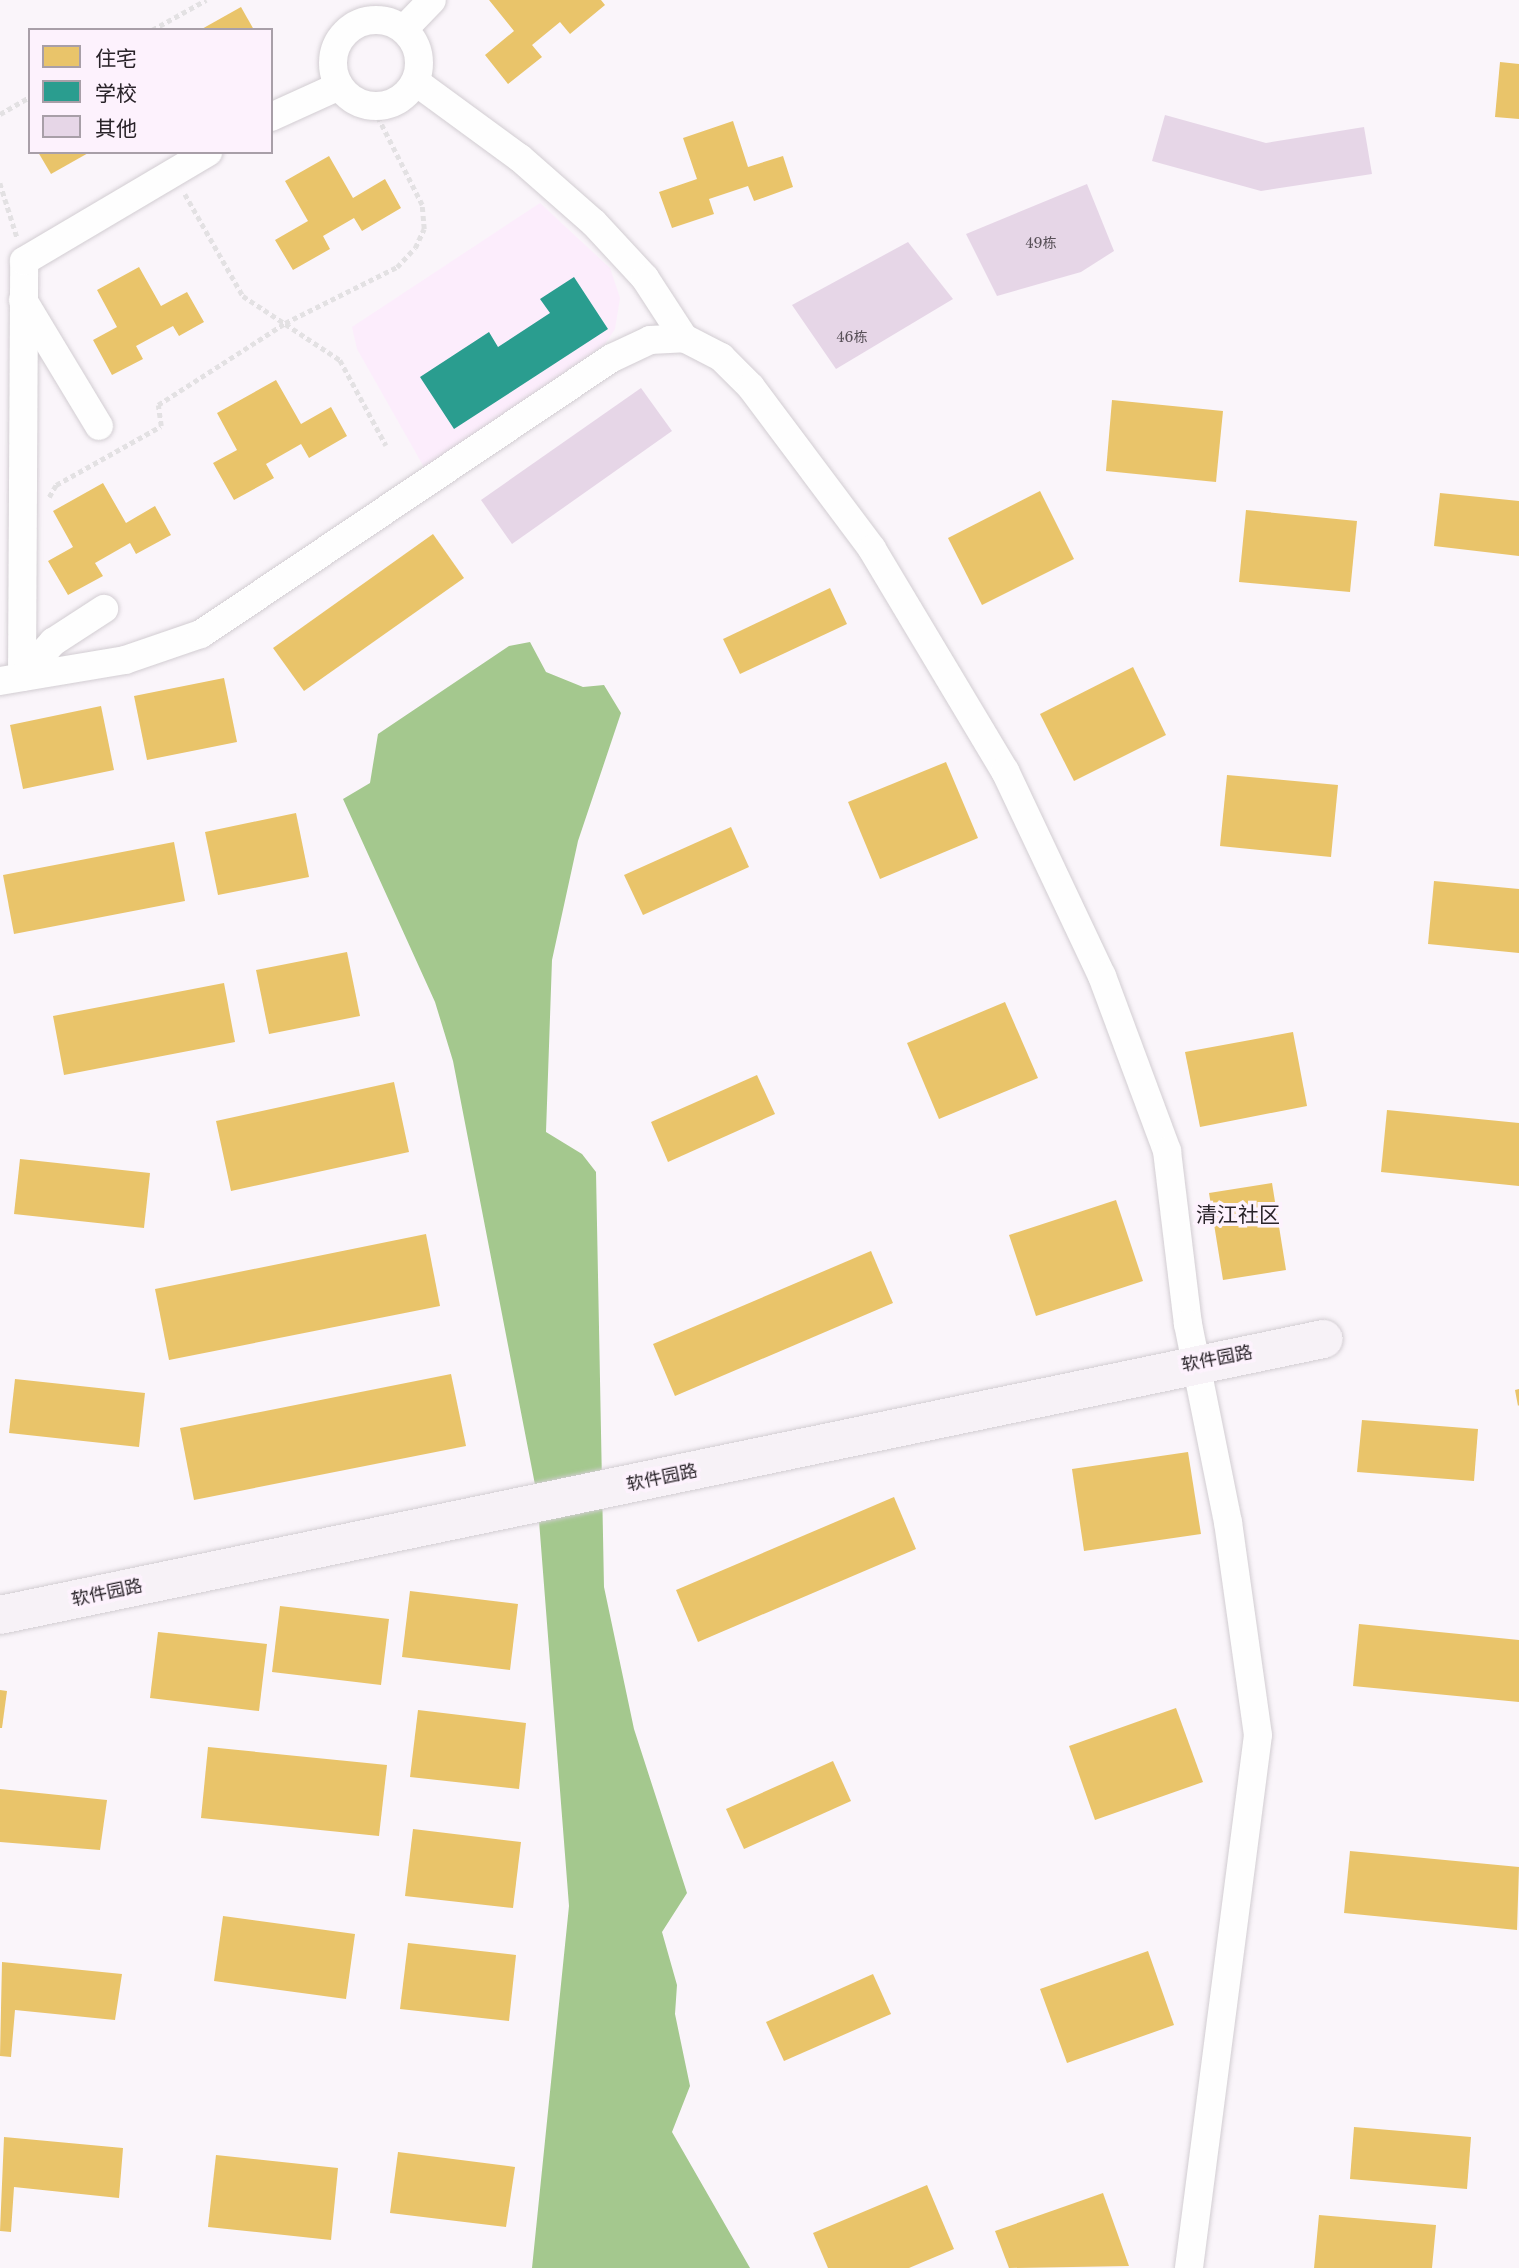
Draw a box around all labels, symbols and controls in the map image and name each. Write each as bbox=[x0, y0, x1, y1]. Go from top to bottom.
legend bbox=[28, 28, 273, 154]
text: 住宅 bbox=[95, 46, 137, 72]
text: 学校 bbox=[95, 81, 137, 107]
text: 其他 bbox=[95, 116, 137, 142]
house number: 49栋 bbox=[1025, 235, 1057, 251]
house number: 46栋 bbox=[836, 329, 868, 345]
district label: 清江社区 bbox=[1196, 1202, 1280, 1228]
street label: 软件园路 bbox=[1180, 1342, 1254, 1376]
street label: 软件园路 bbox=[625, 1460, 699, 1496]
street label: 软件园路 bbox=[70, 1575, 144, 1611]

